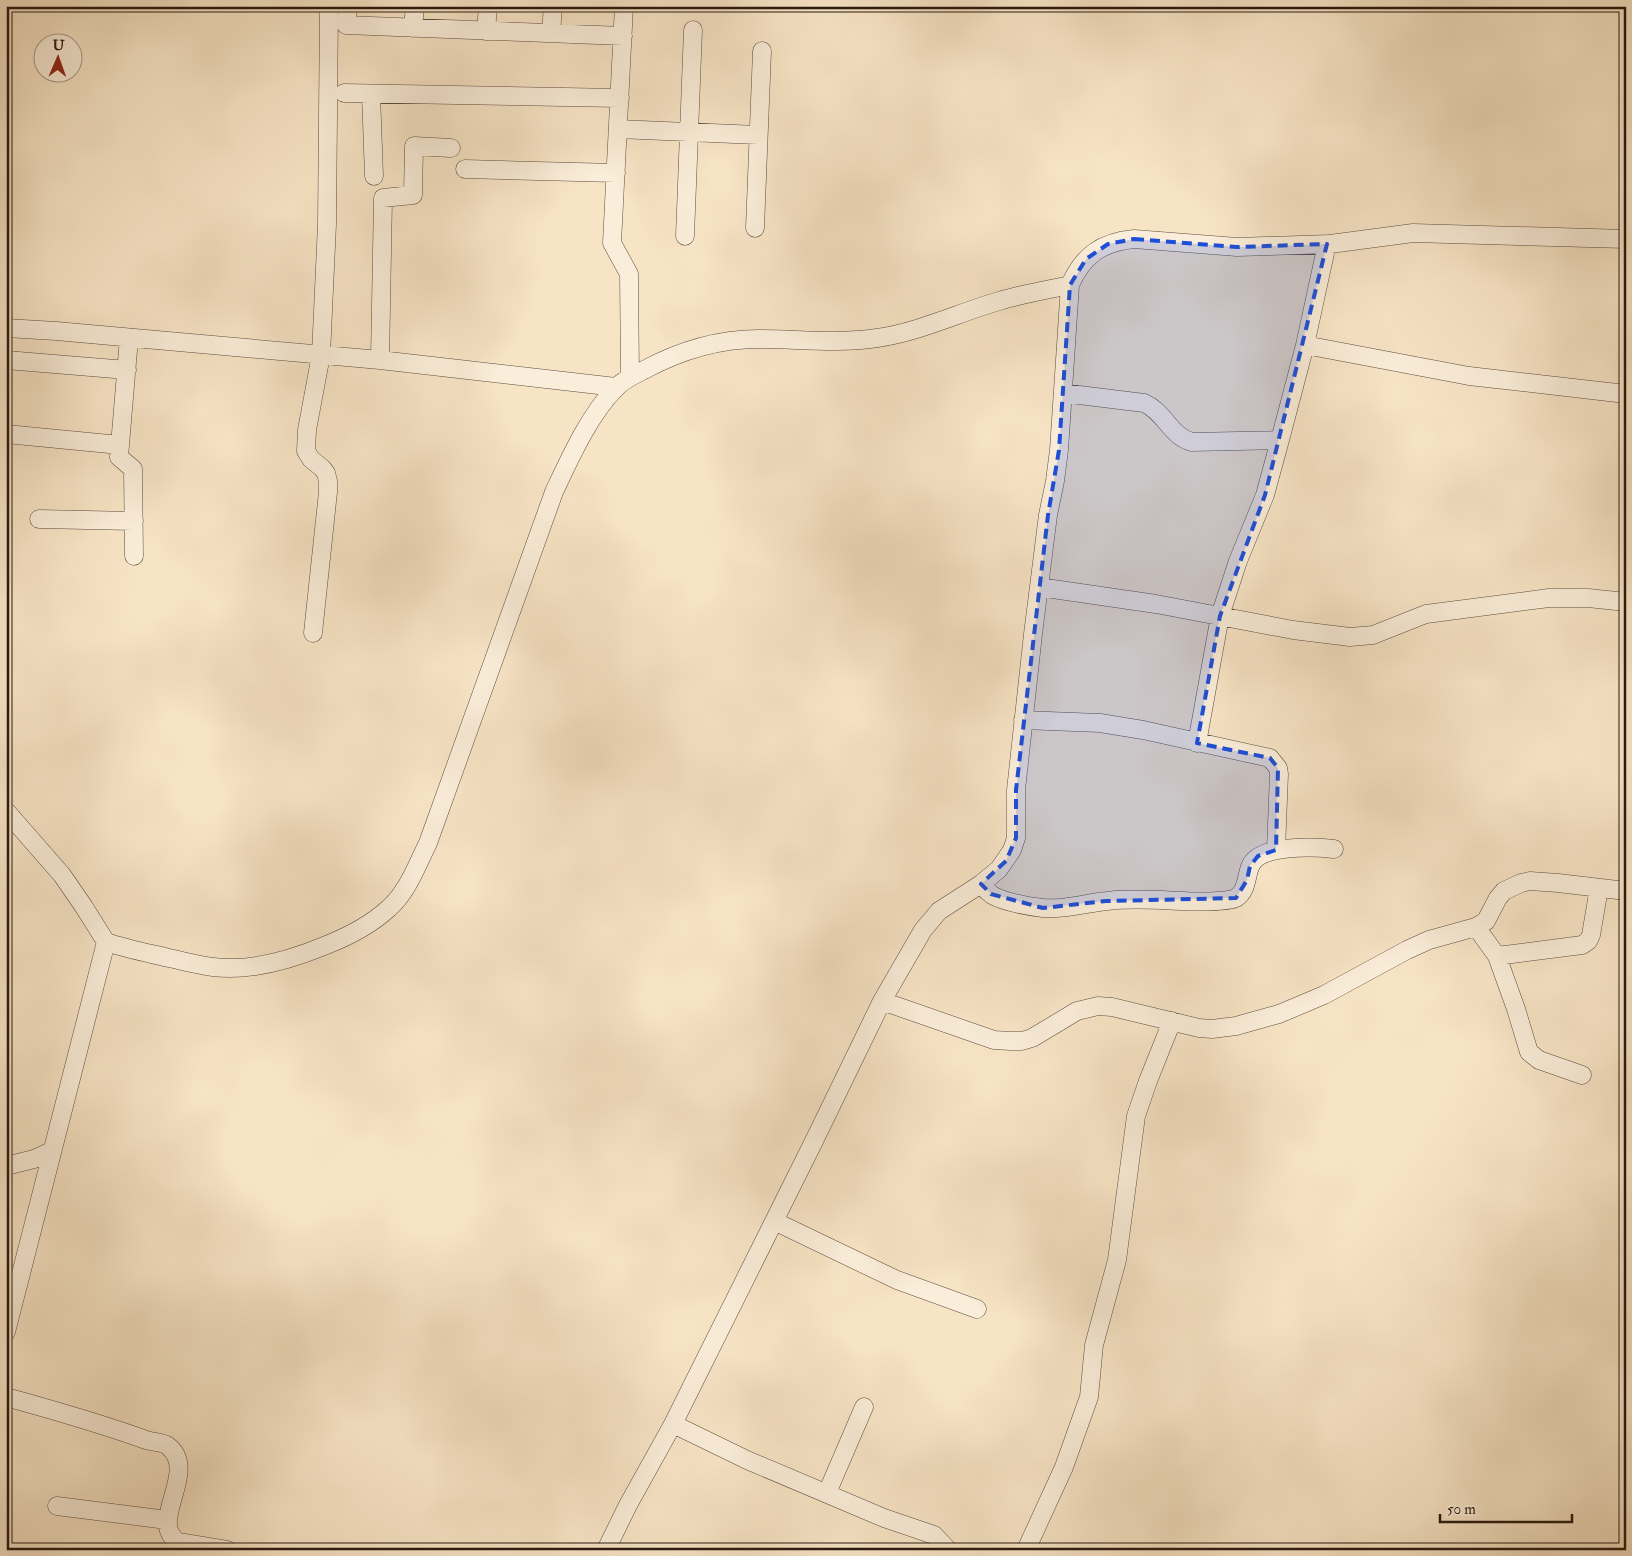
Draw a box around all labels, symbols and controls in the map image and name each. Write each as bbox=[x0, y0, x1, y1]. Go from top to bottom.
north arrow bbox=[32, 32, 82, 82]
text: U bbox=[52, 37, 65, 54]
scale bar bbox=[1440, 1491, 1572, 1523]
text: 50 m bbox=[1447, 1500, 1476, 1519]

